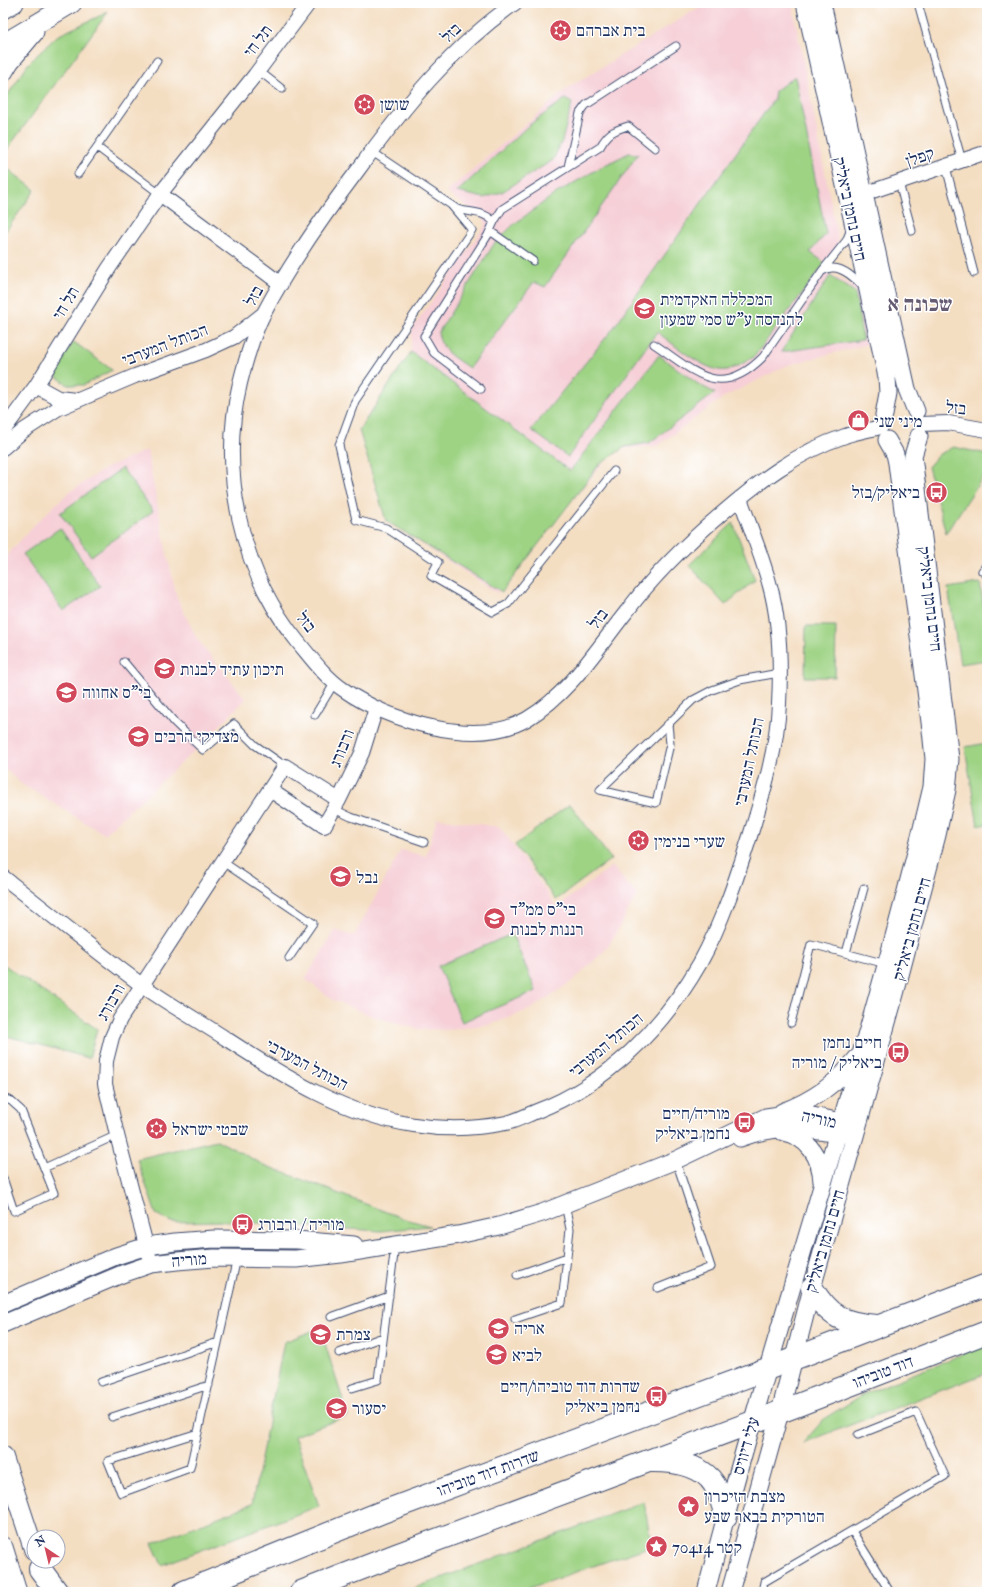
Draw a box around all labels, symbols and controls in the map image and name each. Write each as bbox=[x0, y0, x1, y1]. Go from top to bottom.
synagogue icon: בית אברהם bbox=[547, 17, 573, 43]
street label: בזל bbox=[436, 18, 466, 48]
place label: בית אברהם bbox=[576, 20, 645, 41]
street label: תל חי bbox=[239, 21, 277, 61]
synagogue icon: שושן bbox=[352, 91, 378, 117]
place label: שושן bbox=[380, 94, 409, 115]
street label: קפלן bbox=[903, 142, 937, 172]
street label: חיים נחמן ביאליק bbox=[829, 155, 871, 263]
street label: תל חי bbox=[48, 282, 84, 324]
street label: בזל bbox=[240, 282, 268, 310]
place label: המכללה האקדמית להנדסה ע"ש סמי שמעון bbox=[660, 289, 803, 330]
district label: שכונה א bbox=[887, 291, 953, 318]
school or university icon: המכללה האקדמית להנדסה ע"ש סמי שמעון bbox=[631, 296, 657, 322]
street label: הכותל המערבי bbox=[119, 319, 211, 371]
street label: בזל bbox=[945, 396, 967, 420]
shop icon: מיני שני bbox=[845, 408, 871, 434]
place label: מיני שני bbox=[874, 411, 922, 432]
bus stop icon: ביאליק/בזל bbox=[923, 479, 949, 505]
place label: ביאליק/בזל bbox=[852, 482, 920, 503]
street label: חיים נחמן ביאליק bbox=[913, 545, 947, 653]
street label: בזל bbox=[583, 604, 613, 634]
street label: בזל bbox=[291, 607, 321, 637]
school or university icon: תיכון עתיד לבנות bbox=[151, 656, 177, 682]
place label: תיכון עתיד לבנות bbox=[180, 659, 284, 680]
school or university icon: בי"ס אחווה bbox=[54, 679, 80, 705]
place label: בי"ס אחווה bbox=[82, 682, 151, 703]
street label: הכותל המערבי bbox=[729, 716, 769, 808]
school or university icon: מצדיקי הרבים bbox=[125, 723, 151, 749]
place label: מצדיקי הרבים bbox=[154, 726, 239, 747]
street label: ורבורג bbox=[325, 726, 359, 770]
synagogue icon: שערי בנימין bbox=[625, 828, 651, 854]
place label: שערי בנימין bbox=[654, 831, 725, 852]
school or university icon: נבל bbox=[327, 864, 353, 890]
place label: נבל bbox=[356, 867, 378, 888]
street label: חיים נחמן ביאליק bbox=[888, 875, 936, 983]
place label: בי"ס ממ"ד רננות לבנות bbox=[510, 899, 584, 940]
school or university icon: בי"ס ממ"ד רננות לבנות bbox=[481, 906, 507, 932]
street label: ורבורג bbox=[92, 980, 130, 1024]
street label: הכותל המערבי bbox=[565, 1008, 647, 1082]
place label: חיים נחמן ביאליק / מוריה bbox=[792, 1032, 882, 1073]
street label: הכותל המערבי bbox=[262, 1035, 352, 1095]
bus stop icon: חיים נחמן ביאליק / מוריה bbox=[885, 1039, 911, 1065]
place label: מוריה/חיים נחמן ביאליק bbox=[655, 1103, 730, 1144]
street label: מוריה bbox=[799, 1105, 839, 1133]
bus stop icon: מוריה/חיים נחמן ביאליק bbox=[732, 1110, 758, 1136]
synagogue icon: שבטי ישראל bbox=[144, 1116, 170, 1142]
place label: שבטי ישראל bbox=[172, 1119, 248, 1140]
street label: חיים נחמן ביאליק bbox=[800, 1187, 850, 1295]
bus stop icon: מוריה / ורבורג bbox=[230, 1211, 256, 1237]
place label: מוריה / ורבורג bbox=[258, 1214, 344, 1235]
street label: מוריה bbox=[170, 1248, 208, 1272]
school or university icon: אריה bbox=[486, 1315, 512, 1341]
place label: אריה bbox=[514, 1318, 545, 1339]
school or university icon: צמרת bbox=[307, 1321, 333, 1347]
place label: צמרת bbox=[336, 1324, 371, 1345]
school or university icon: לביא bbox=[484, 1342, 510, 1368]
place label: לביא bbox=[512, 1345, 542, 1366]
street label: דוד טוביהו bbox=[849, 1351, 917, 1393]
place label: שדרות דוד טוביהו/חיים נחמן ביאליק bbox=[500, 1376, 640, 1417]
bus stop icon: שדרות דוד טוביהו/חיים נחמן ביאליק bbox=[643, 1383, 669, 1409]
school or university icon: יסעור bbox=[324, 1395, 350, 1421]
place label: יסעור bbox=[352, 1398, 386, 1419]
street label: עלי דיוויס bbox=[728, 1415, 764, 1477]
street label: שדרות דוד טוביהו bbox=[434, 1445, 542, 1501]
place label: מצבת הזיכרון הטורקית בבאר שבע bbox=[704, 1486, 825, 1527]
place icon: מצבת הזיכרון הטורקית בבאר שבע bbox=[676, 1493, 702, 1519]
north arrow bbox=[26, 1529, 66, 1569]
text: N bbox=[32, 1532, 49, 1550]
place icon: קטר 70414 bbox=[643, 1534, 669, 1560]
place label: קטר 70414 bbox=[672, 1537, 742, 1558]

